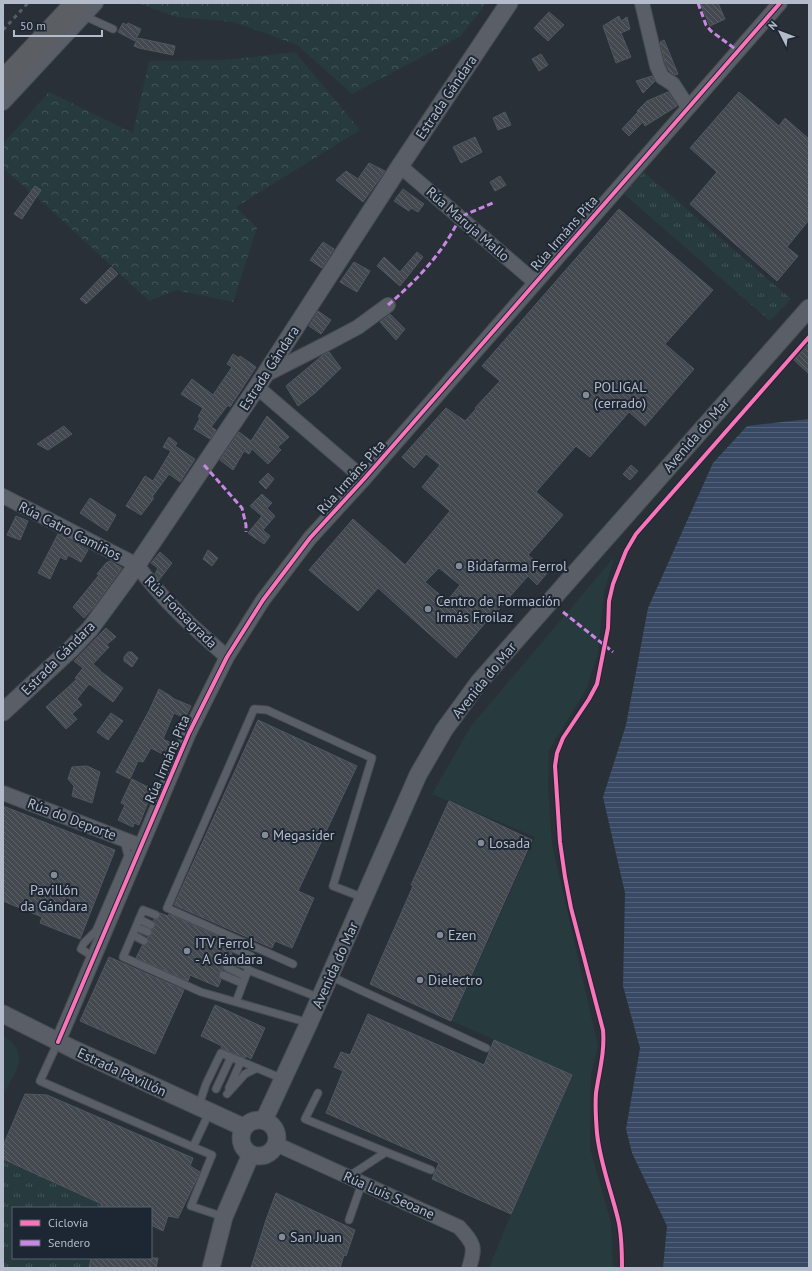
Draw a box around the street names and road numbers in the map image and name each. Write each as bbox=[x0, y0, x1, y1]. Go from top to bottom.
street label: Estrada Gándara bbox=[411, 52, 481, 142]
street label: Rúa Maruja Mallo bbox=[423, 183, 513, 265]
street label: Rúa Irmáns Pita bbox=[526, 192, 602, 274]
street label: Estrada Gándara bbox=[235, 322, 303, 414]
street label: Avenida do Mar bbox=[659, 394, 733, 476]
street label: Rúa Irmáns Pita bbox=[313, 436, 389, 518]
street label: Rúa Catro Camiños bbox=[16, 497, 124, 565]
street label: Rúa Fonsagrada bbox=[141, 572, 221, 652]
street label: Estrada Gándara bbox=[17, 617, 99, 699]
street label: Avenida do Mar bbox=[448, 638, 520, 722]
street label: Rúa Irmáns Pita bbox=[140, 712, 194, 806]
street label: Rúa do Deporte bbox=[25, 794, 119, 844]
street label: Avenida do Mar bbox=[308, 919, 362, 1011]
street label: Estrada Pavillón bbox=[75, 1044, 169, 1100]
street label: Rúa Luis Seoane bbox=[341, 1167, 437, 1223]

